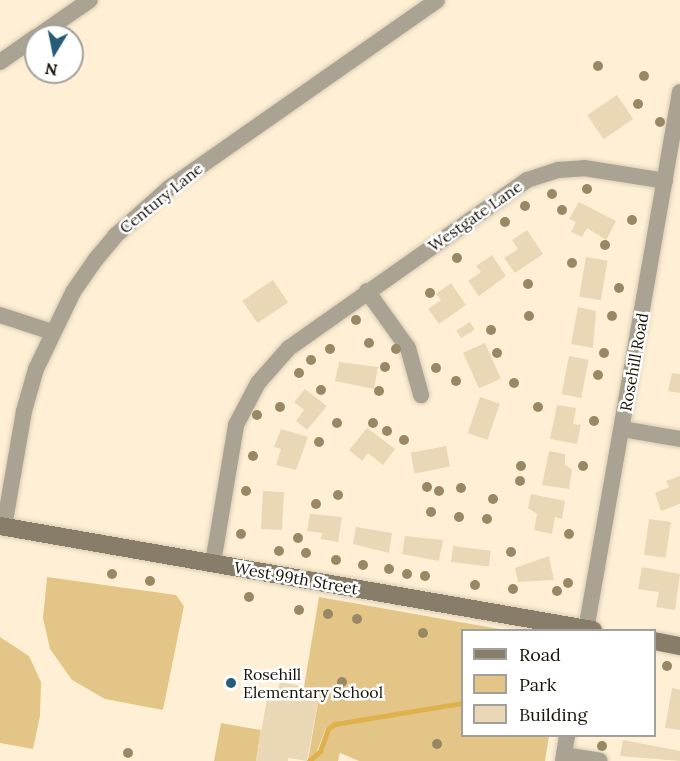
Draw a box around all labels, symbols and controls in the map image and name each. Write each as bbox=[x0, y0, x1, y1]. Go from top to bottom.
north arrow bbox=[24, 24, 84, 84]
text: N bbox=[43, 59, 59, 81]
street label: Century Lane bbox=[116, 159, 206, 237]
street label: Westgate Lane bbox=[424, 177, 526, 255]
street label: Rosehill Road bbox=[616, 311, 652, 413]
street label: West 99th Street bbox=[232, 558, 360, 598]
legend bbox=[461, 629, 656, 737]
text: Road bbox=[519, 643, 561, 666]
place label: Rosehill Elementary School bbox=[243, 664, 383, 702]
text: Park bbox=[519, 673, 556, 696]
marker: Rosehill Elementary School bbox=[224, 676, 238, 690]
text: Building bbox=[519, 703, 587, 726]

